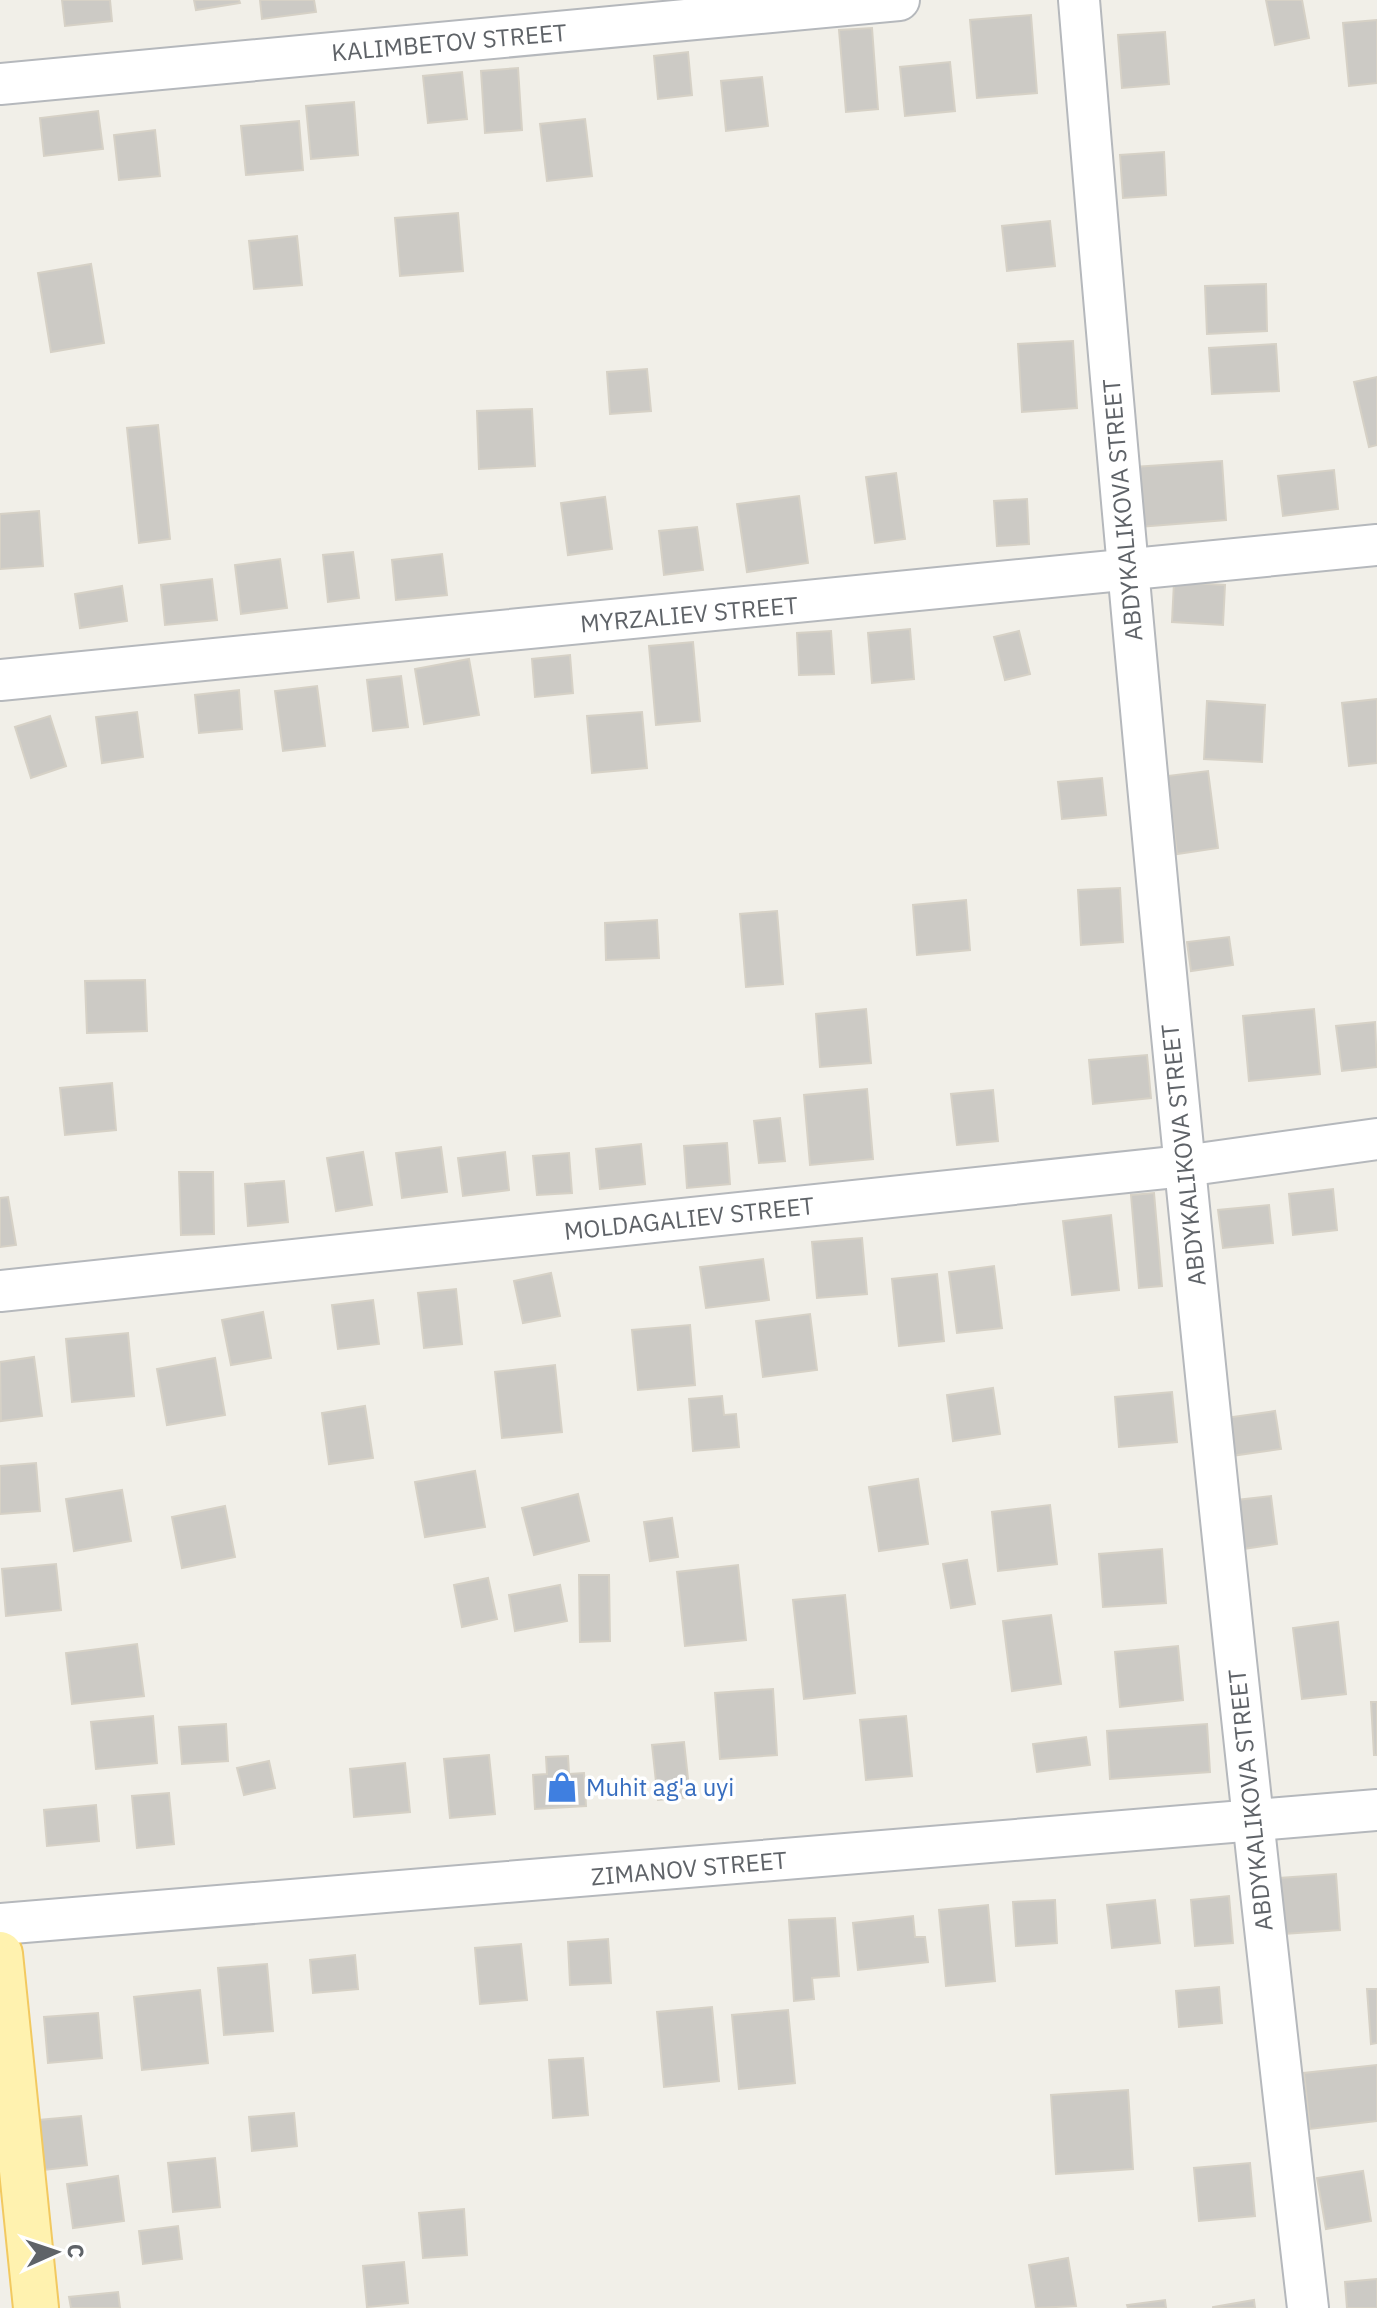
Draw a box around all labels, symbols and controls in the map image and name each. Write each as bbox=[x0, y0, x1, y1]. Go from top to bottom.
street label: KALIMBETOV STREET bbox=[330, 16, 568, 68]
street label: ABDYKALIKOVA STREET bbox=[1095, 377, 1149, 643]
street label: MYRZALIEV STREET bbox=[579, 589, 799, 639]
street label: ABDYKALIKOVA STREET bbox=[1153, 1022, 1213, 1288]
street label: MOLDAGALIEV STREET bbox=[562, 1189, 816, 1247]
street label: ABDYKALIKOVA STREET bbox=[1220, 1667, 1280, 1933]
shop icon: Muhit ag'a uyi bbox=[545, 1770, 579, 1804]
place label: Muhit ag'a uyi bbox=[586, 1771, 734, 1803]
street label: ZIMANOV STREET bbox=[590, 1843, 789, 1893]
north arrow bbox=[16, 2212, 96, 2292]
text: С bbox=[62, 2243, 91, 2259]

